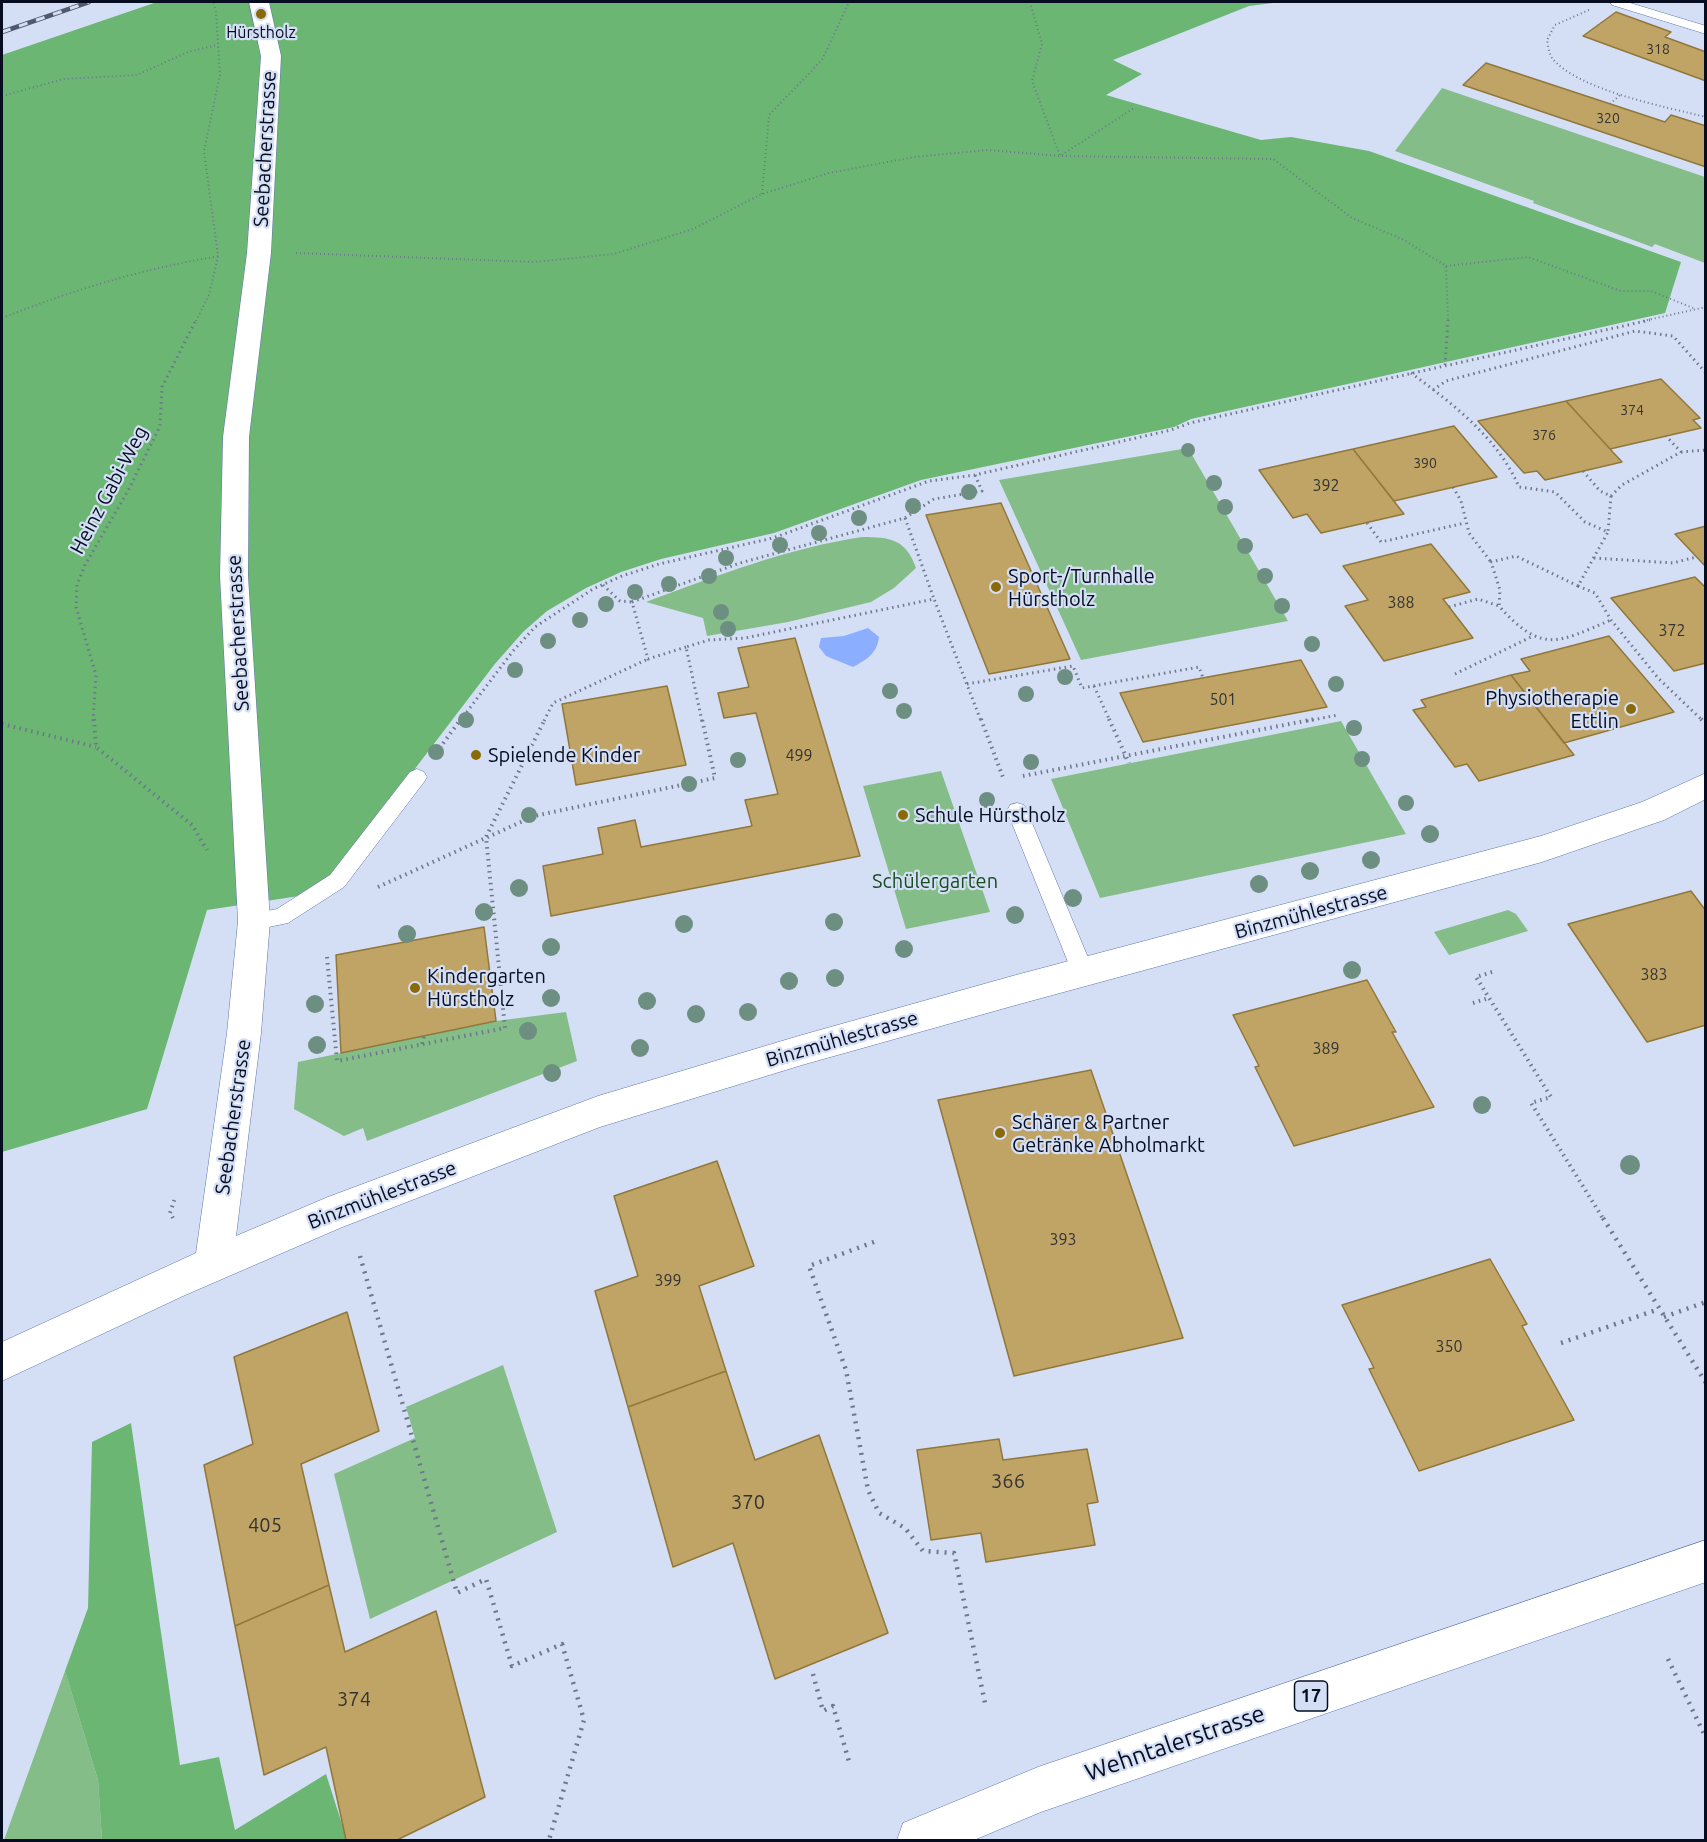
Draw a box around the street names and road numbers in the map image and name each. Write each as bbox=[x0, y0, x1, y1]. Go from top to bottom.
street label: Seebacherstrasse bbox=[249, 70, 281, 228]
street label: Heinz Gabi-Weg bbox=[65, 422, 153, 558]
street label: Seebacherstrasse bbox=[222, 554, 254, 712]
street label: Binzmühlestrasse bbox=[1232, 880, 1390, 944]
street label: Binzmühlestrasse bbox=[763, 1006, 921, 1072]
street label: Seebacherstrasse bbox=[210, 1038, 256, 1196]
street label: Binzmühlestrasse bbox=[304, 1156, 460, 1234]
road number: 17 bbox=[1294, 1681, 1328, 1711]
street label: Wehntalerstrasse bbox=[1081, 1699, 1269, 1787]

